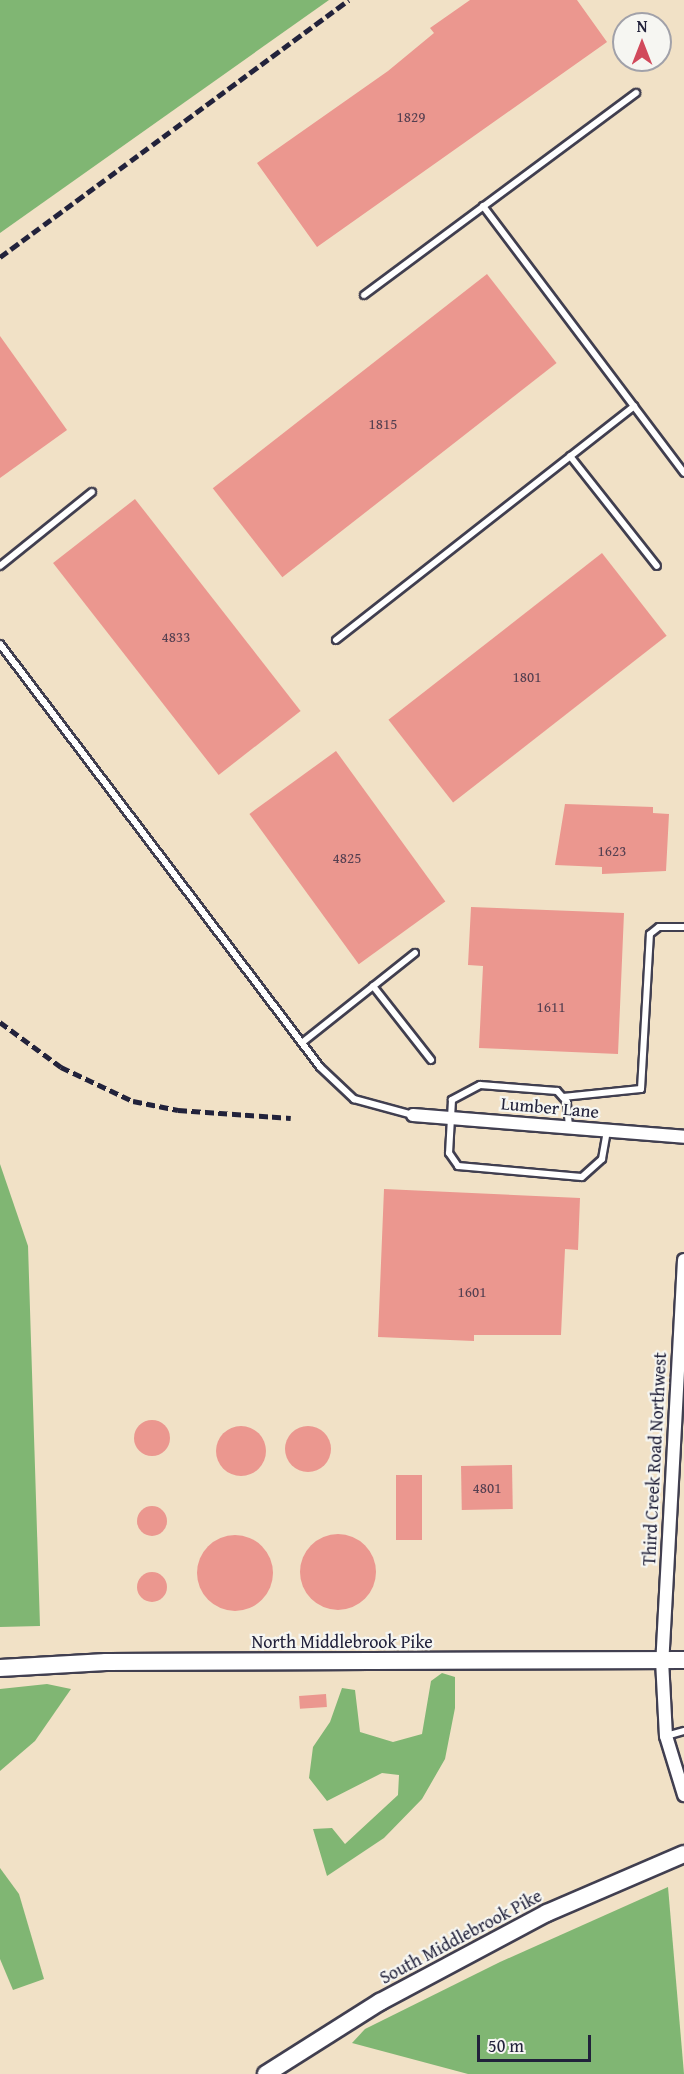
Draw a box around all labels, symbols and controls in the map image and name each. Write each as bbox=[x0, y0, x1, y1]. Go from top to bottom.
north arrow bbox=[612, 12, 672, 72]
text: N bbox=[637, 14, 647, 38]
house number: 1829 bbox=[397, 108, 425, 126]
house number: 1815 bbox=[369, 415, 397, 433]
house number: 4833 bbox=[162, 628, 190, 646]
house number: 1801 bbox=[513, 668, 541, 686]
house number: 1623 bbox=[598, 842, 626, 860]
house number: 4825 bbox=[333, 849, 361, 867]
house number: 1611 bbox=[537, 998, 565, 1016]
street label: Lumber Lane bbox=[500, 1093, 600, 1123]
house number: 1601 bbox=[458, 1283, 486, 1301]
street label: Third Creek Road Northwest bbox=[639, 1352, 671, 1566]
house number: 4801 bbox=[473, 1479, 501, 1497]
street label: North Middlebrook Pike bbox=[251, 1631, 433, 1653]
street label: South Middlebrook Pike bbox=[376, 1885, 546, 1989]
scale bar bbox=[480, 2023, 594, 2061]
text: 50 m bbox=[488, 2032, 524, 2059]

